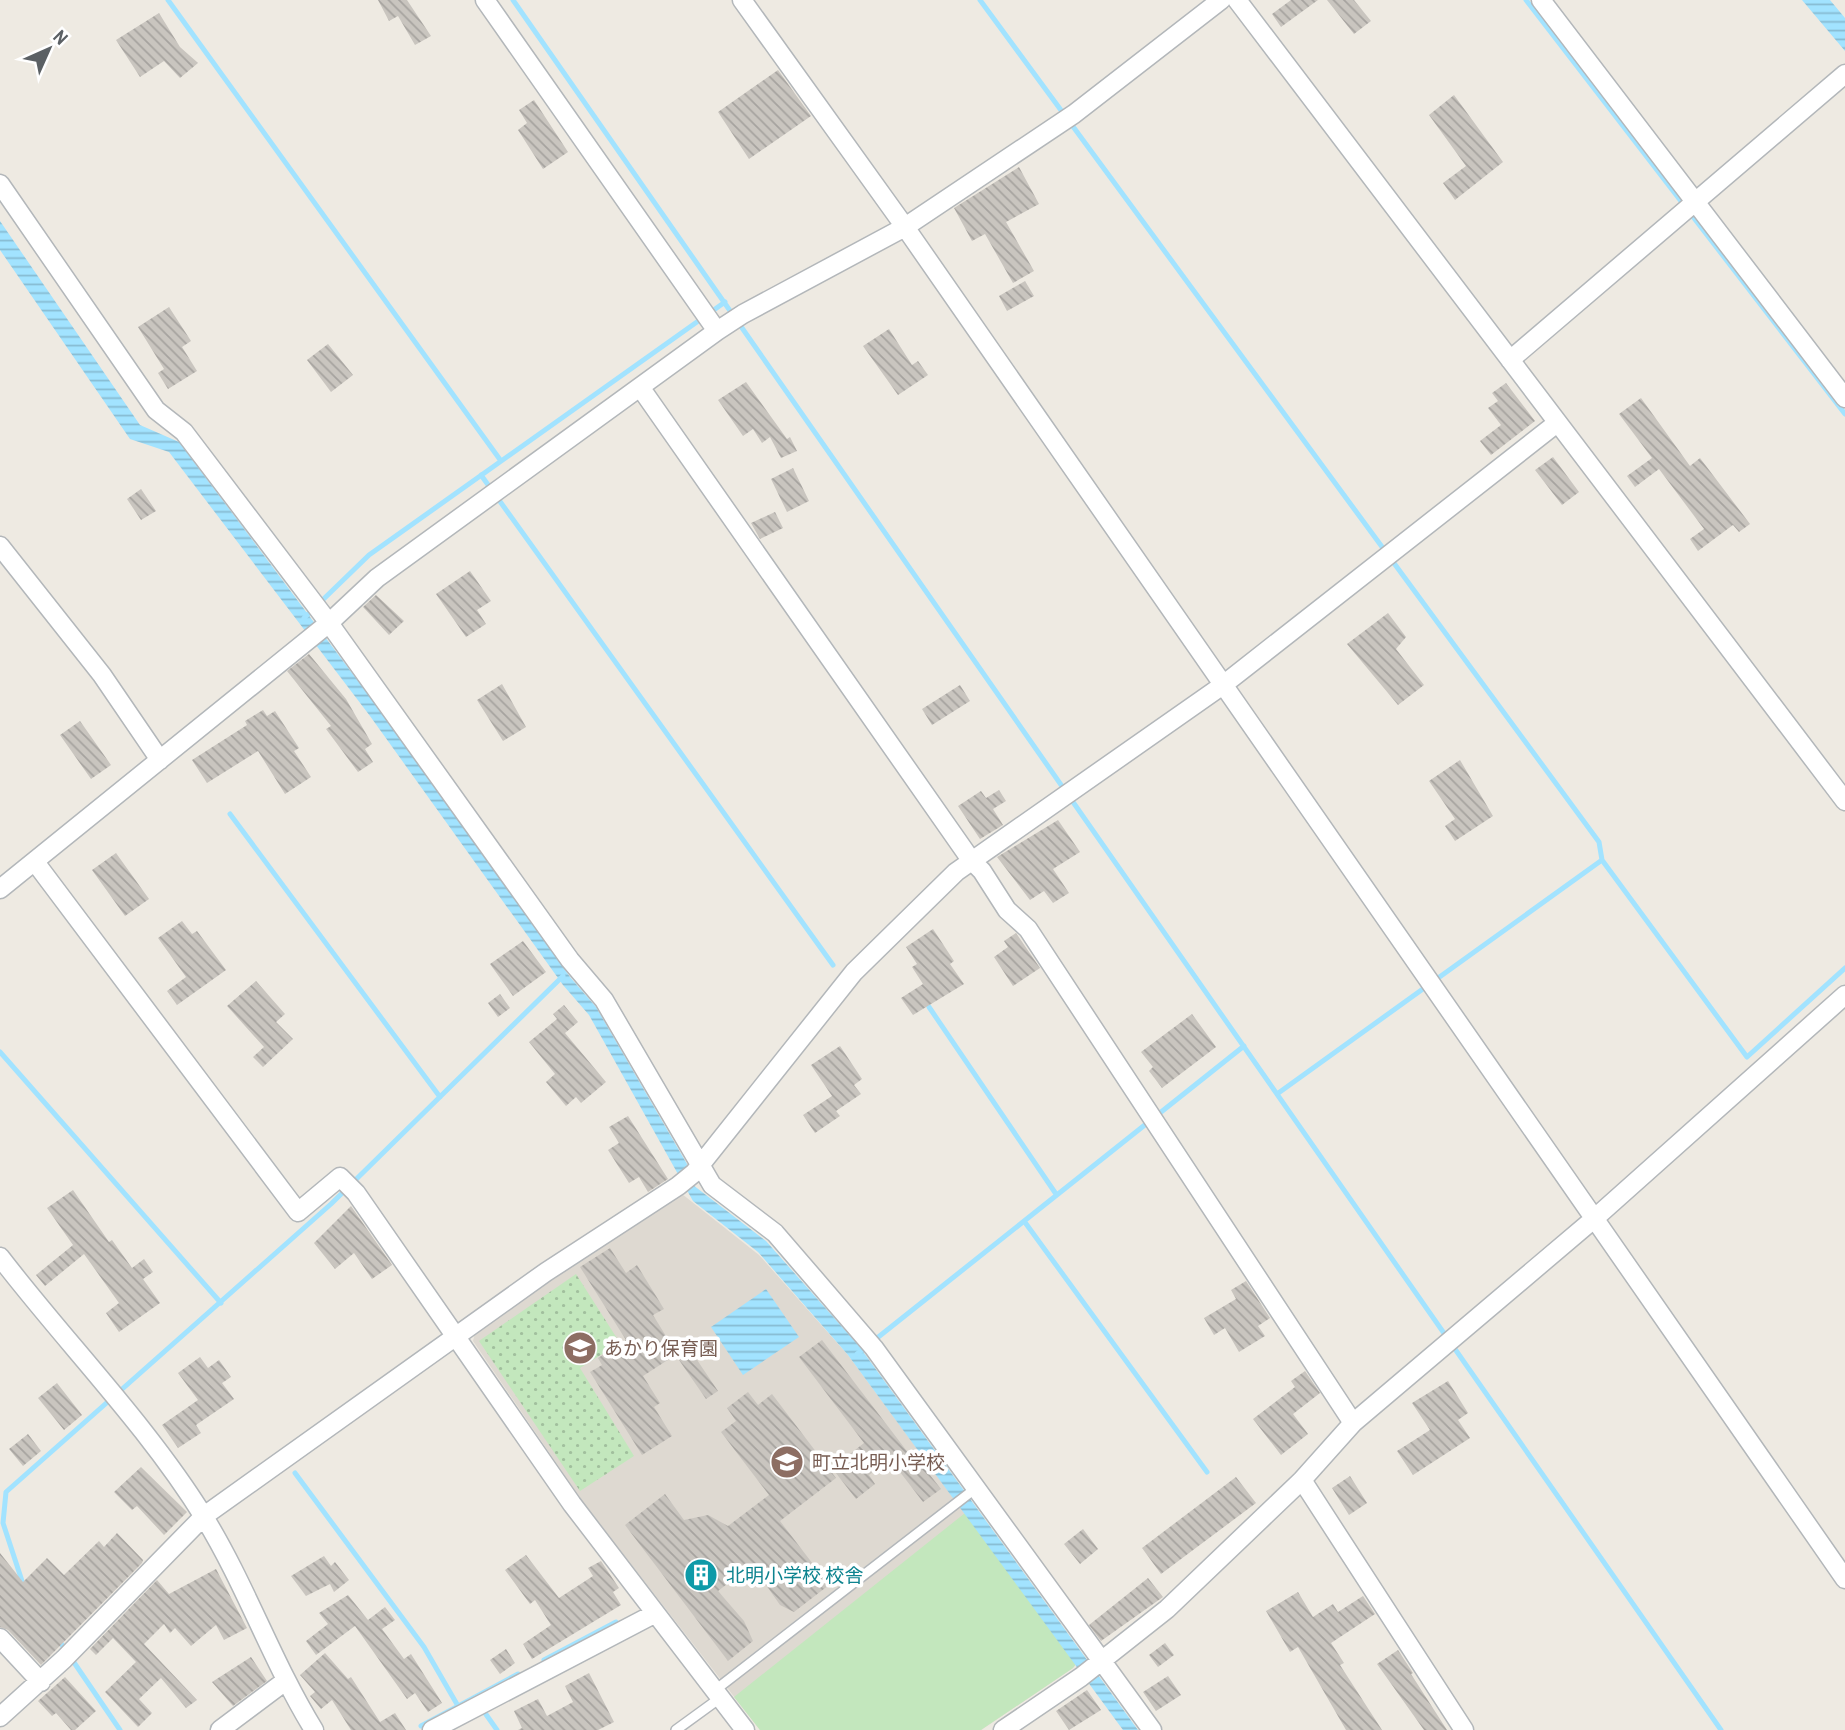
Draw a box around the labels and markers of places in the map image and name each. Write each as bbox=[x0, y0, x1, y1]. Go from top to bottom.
school or university icon: あかり保育園 bbox=[561, 1329, 599, 1367]
place label: あかり保育園 bbox=[604, 1335, 718, 1361]
school or university icon: 町立北明小学校 bbox=[768, 1443, 806, 1481]
place label: 町立北明小学校 bbox=[812, 1449, 945, 1475]
building icon: 北明小学校 校舎 bbox=[682, 1556, 720, 1594]
place label: 北明小学校 校舎 bbox=[726, 1562, 863, 1588]

